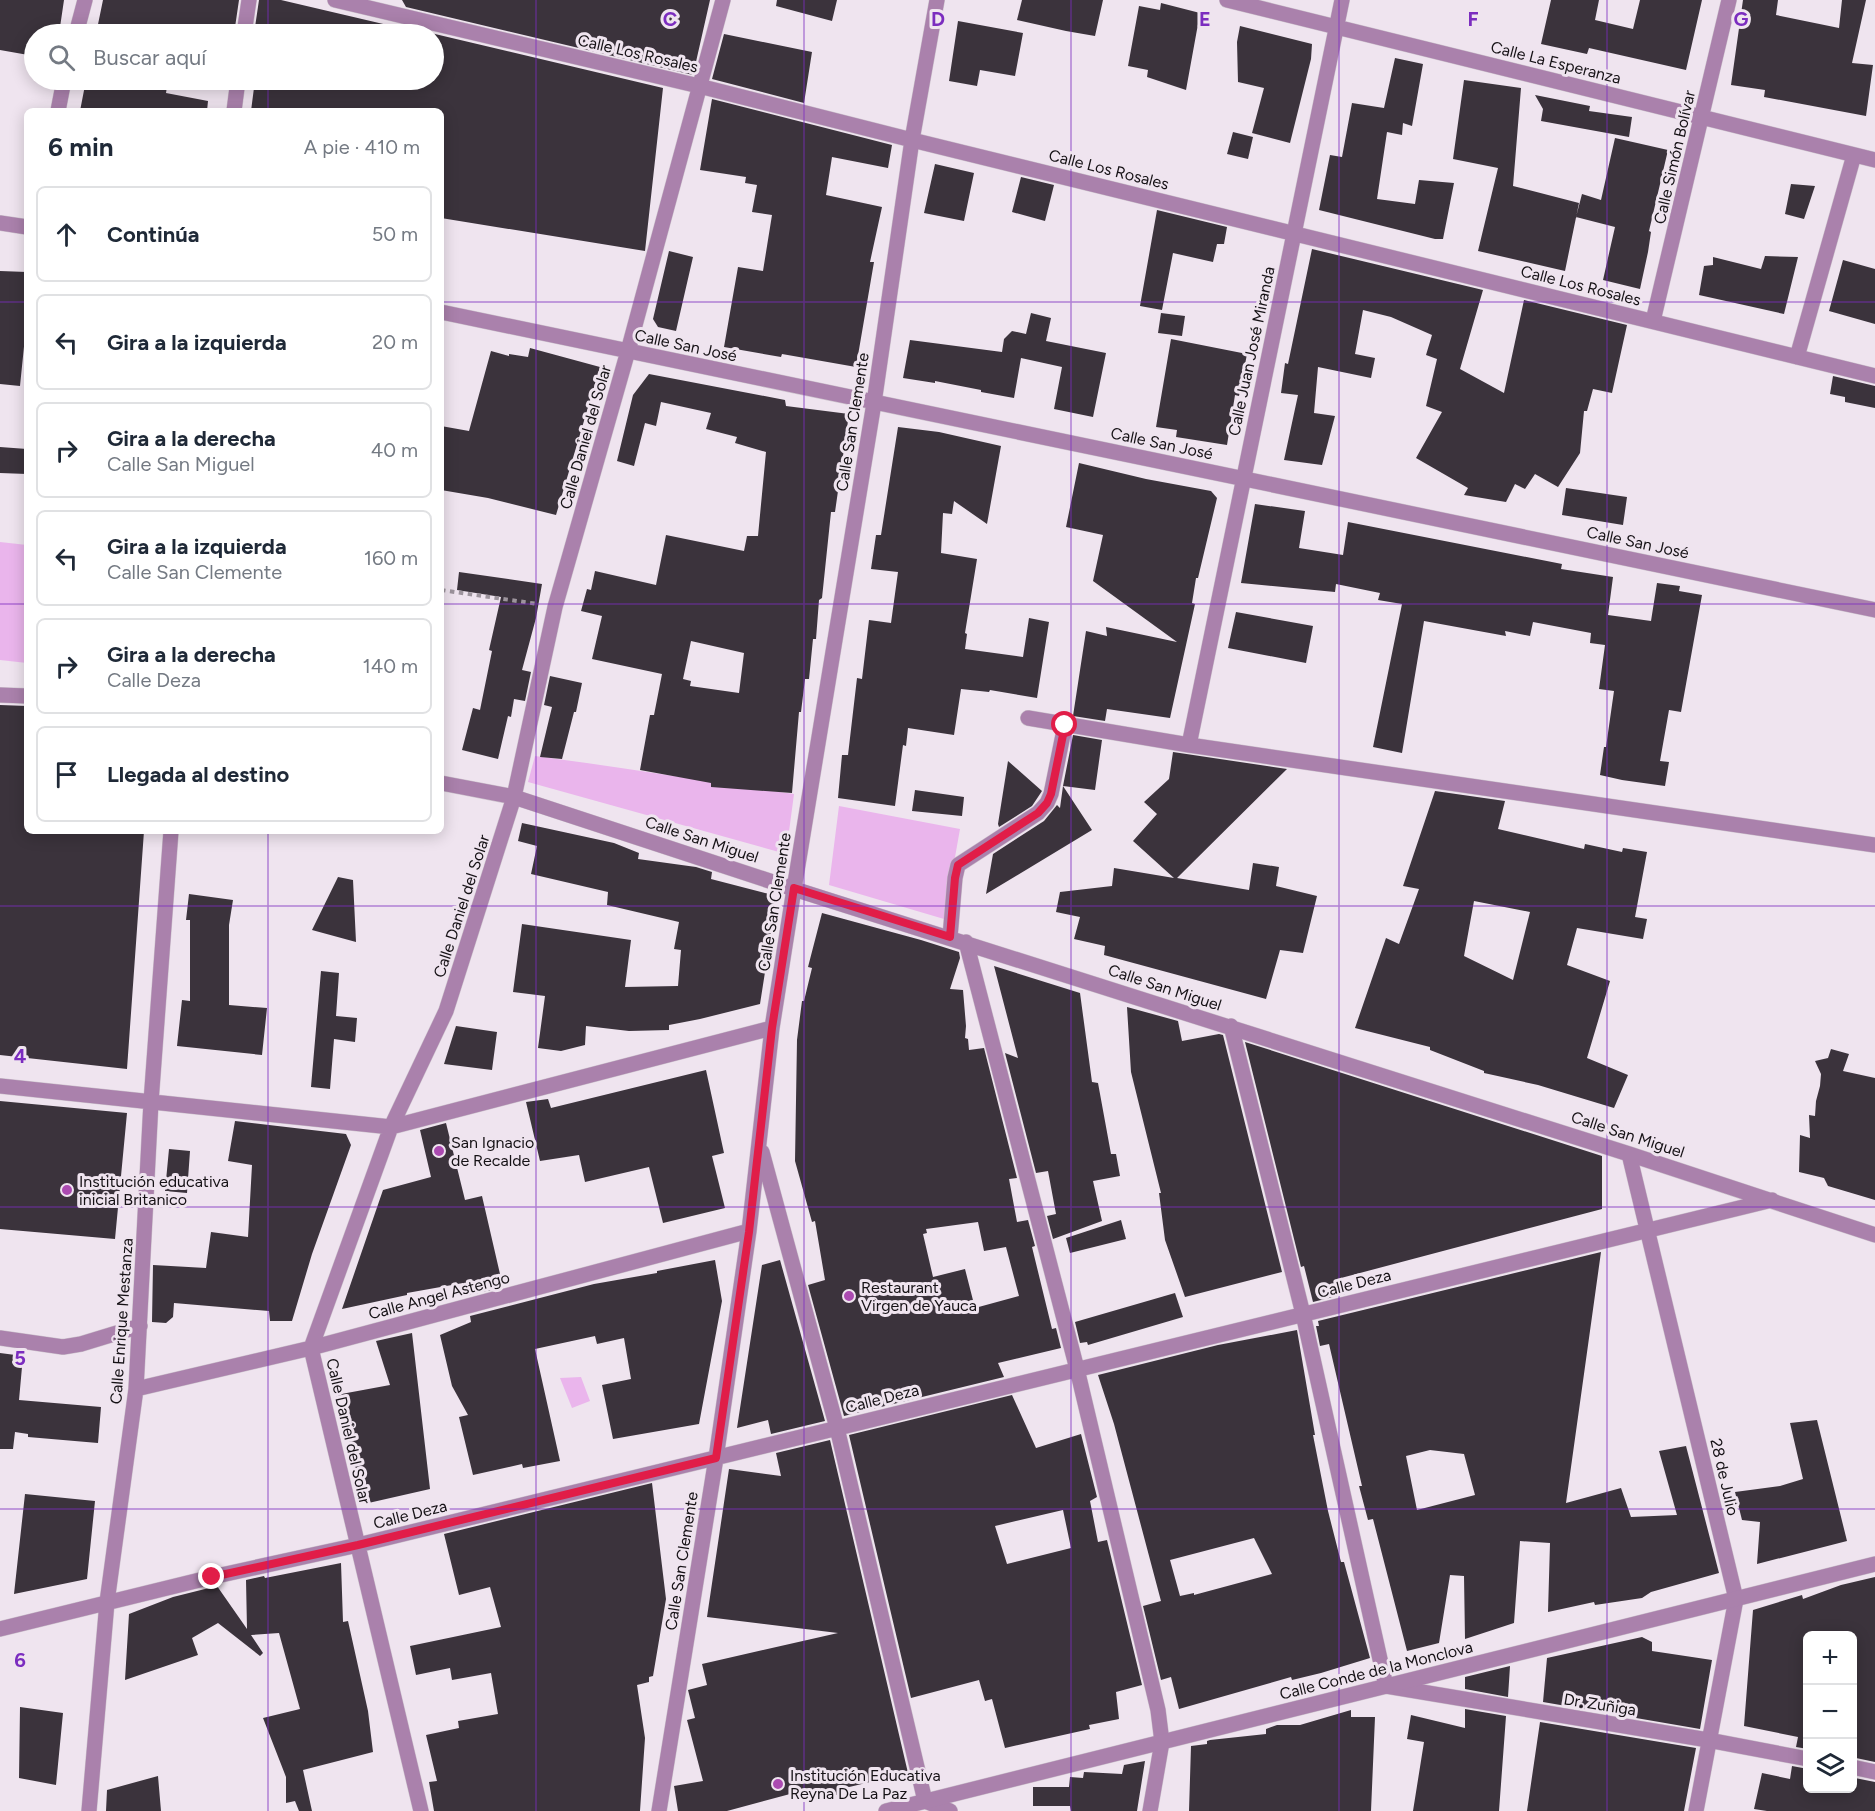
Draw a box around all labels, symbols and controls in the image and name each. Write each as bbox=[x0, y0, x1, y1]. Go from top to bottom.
text: C bbox=[663, 7, 677, 31]
text: D bbox=[931, 7, 945, 31]
text: E bbox=[1199, 7, 1211, 31]
text: F bbox=[1467, 7, 1479, 31]
text: G bbox=[1734, 7, 1749, 31]
search box bbox=[24, 24, 444, 90]
street label: Calle Los Rosales bbox=[576, 30, 700, 77]
street label: Calle La Esperanza bbox=[1489, 37, 1623, 88]
icon: search bbox=[45, 41, 78, 74]
text: Buscar aquí bbox=[93, 44, 206, 71]
street label: Calle Simón Bolívar bbox=[1650, 88, 1699, 226]
text: 6 min bbox=[48, 131, 114, 163]
text: A pie · 410 m bbox=[304, 135, 420, 159]
street label: Calle Los Rosales bbox=[1047, 145, 1171, 194]
icon: ahead bbox=[50, 218, 83, 251]
text: Continúa bbox=[107, 221, 200, 248]
text: 50 m bbox=[372, 222, 418, 246]
street label: Calle Los Rosales bbox=[1519, 261, 1643, 310]
street label: Calle Juan José Miranda bbox=[1224, 265, 1279, 437]
street label: Calle San José bbox=[633, 325, 739, 366]
icon: left bbox=[50, 326, 83, 359]
text: Gira a la izquierda bbox=[107, 329, 287, 356]
text: 20 m bbox=[372, 330, 418, 354]
street label: Calle San Clemente bbox=[832, 351, 873, 493]
street label: Calle Daniel del Solar bbox=[556, 362, 615, 511]
street label: Calle San José bbox=[1109, 423, 1215, 464]
text: Gira a la derecha bbox=[107, 425, 276, 452]
icon: right bbox=[50, 434, 83, 467]
text: 40 m bbox=[371, 438, 418, 462]
text: Calle San Miguel bbox=[107, 452, 255, 476]
street label: Calle San José bbox=[1585, 522, 1691, 563]
text: Gira a la izquierda bbox=[107, 533, 287, 560]
icon: left bbox=[50, 542, 83, 575]
text: 160 m bbox=[364, 546, 418, 570]
text: Calle San Clemente bbox=[107, 560, 282, 584]
text: Gira a la derecha bbox=[107, 641, 276, 668]
icon: right bbox=[50, 650, 83, 683]
text: 140 m bbox=[363, 654, 418, 678]
text: Calle Deza bbox=[107, 668, 201, 692]
route start bbox=[1051, 711, 1077, 737]
icon: arrive bbox=[50, 758, 83, 791]
text: Llegada al destino bbox=[107, 761, 289, 788]
street label: Calle San Miguel bbox=[643, 812, 761, 867]
street label: Calle San Clemente bbox=[754, 831, 795, 973]
street label: Calle Daniel del Solar bbox=[429, 832, 494, 980]
street label: Calle San Miguel bbox=[1106, 960, 1224, 1015]
text: 4 bbox=[14, 1044, 27, 1068]
street label: Calle San Miguel bbox=[1569, 1107, 1687, 1162]
place label: San Ignacio de Recalde bbox=[451, 1133, 534, 1170]
marker: San Ignacio de Recalde bbox=[432, 1144, 446, 1158]
place label: Institución educativa inicial Britanico bbox=[79, 1172, 229, 1209]
marker: Institución educativa inicial Britanico bbox=[60, 1183, 74, 1197]
street label: Calle Enrique Mestanza bbox=[106, 1237, 137, 1405]
street label: Calle Deza bbox=[1315, 1265, 1393, 1302]
street label: Calle Angel Astengo bbox=[366, 1267, 512, 1323]
place label: Restaurant Virgen de Yauca bbox=[861, 1278, 977, 1315]
marker: Restaurant Virgen de Yauca bbox=[842, 1289, 856, 1303]
text: 5 bbox=[14, 1346, 26, 1370]
street label: Calle Daniel del Solar bbox=[322, 1356, 375, 1507]
street label: Calle Deza bbox=[843, 1380, 921, 1417]
street label: 28 de Julio bbox=[1706, 1437, 1743, 1517]
street label: Calle San Clemente bbox=[661, 1490, 702, 1632]
street label: Calle Deza bbox=[371, 1496, 449, 1533]
route end bbox=[198, 1563, 224, 1589]
map controls bbox=[1803, 1631, 1857, 1793]
button: + bbox=[1803, 1631, 1857, 1685]
street label: Calle Conde de la Monclova bbox=[1278, 1637, 1475, 1704]
text: 6 bbox=[14, 1648, 26, 1672]
button: − bbox=[1803, 1685, 1857, 1739]
street label: Dr. Zuñiga bbox=[1562, 1689, 1637, 1720]
button: layers bbox=[1803, 1739, 1857, 1793]
place label: Institución Educativa Reyna De La Paz bbox=[790, 1766, 941, 1803]
marker: Institución Educativa Reyna De La Paz bbox=[771, 1777, 785, 1791]

